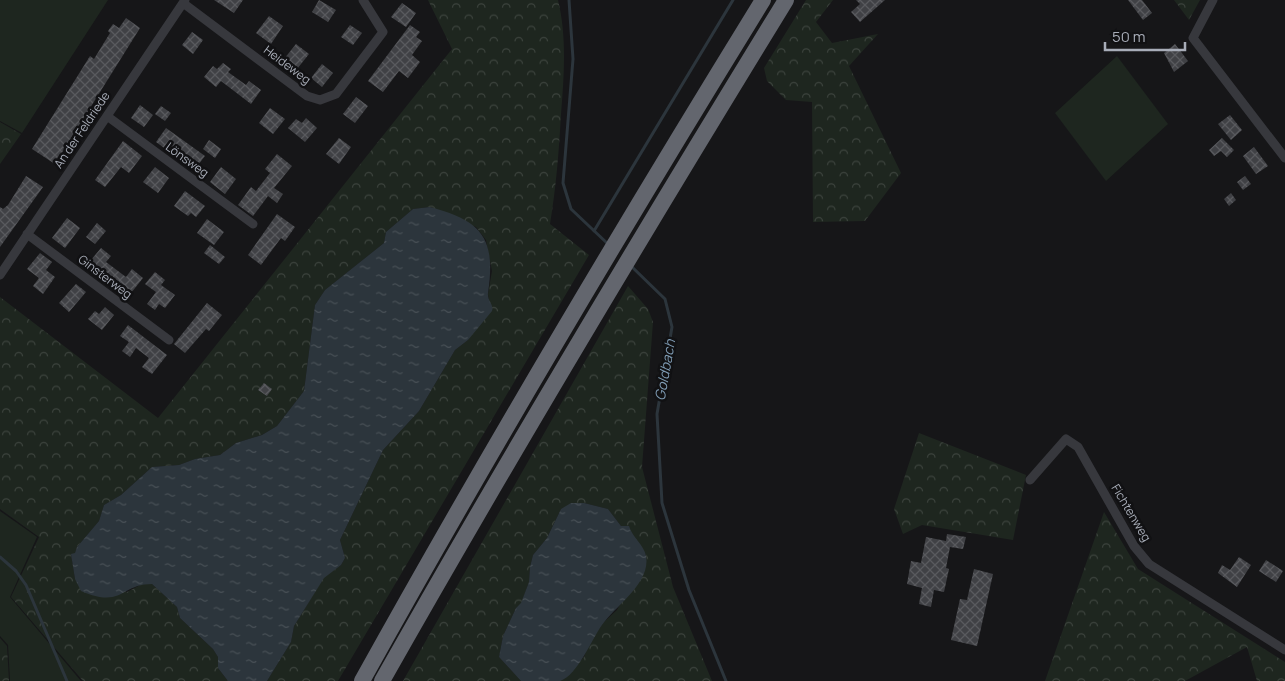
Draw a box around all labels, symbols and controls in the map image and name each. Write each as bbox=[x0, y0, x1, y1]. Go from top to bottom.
scale bar bbox=[1105, 20, 1185, 52]
text: 50 m bbox=[1112, 26, 1146, 47]
street label: Heideweg bbox=[260, 41, 314, 88]
street label: An der Feldriede bbox=[50, 88, 114, 171]
street label: Lönsweg bbox=[162, 138, 212, 181]
street label: Ginsterweg bbox=[75, 251, 136, 303]
water label: Goldbach bbox=[650, 337, 679, 402]
street label: Fichtenweg bbox=[1108, 481, 1155, 545]

